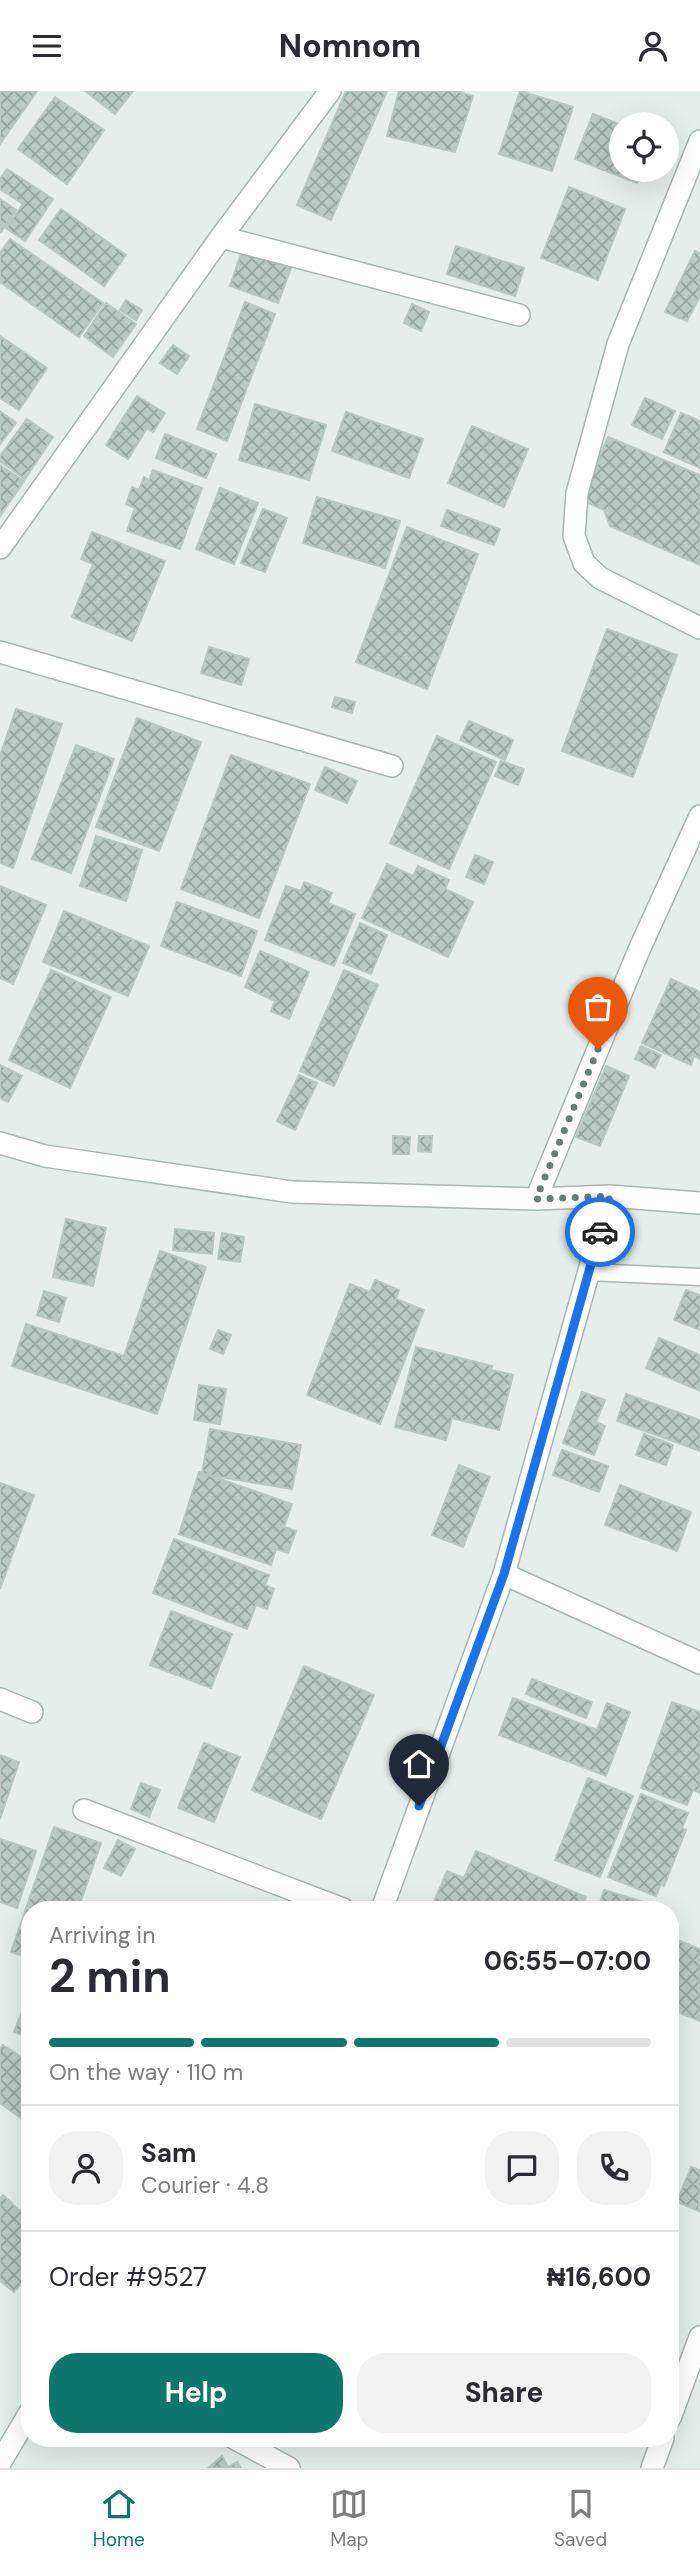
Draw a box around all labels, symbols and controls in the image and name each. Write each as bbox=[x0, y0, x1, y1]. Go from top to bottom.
text: Nomnom bbox=[279, 25, 421, 67]
icon: menu bbox=[28, 27, 66, 65]
icon: person bbox=[634, 27, 672, 65]
map controls bbox=[609, 112, 679, 182]
button: locate bbox=[609, 112, 679, 182]
pin bbox=[568, 977, 628, 1049]
icon: bag bbox=[579, 988, 617, 1026]
courier bbox=[565, 1197, 635, 1267]
icon: car bbox=[581, 1213, 619, 1251]
pin bbox=[389, 1734, 449, 1806]
icon: home bbox=[400, 1745, 438, 1783]
text: Arriving in bbox=[49, 1920, 155, 1950]
text: 06:55–07:00 bbox=[484, 1944, 651, 1978]
text: 2 min bbox=[49, 1946, 171, 2006]
text: On the way · 110 m bbox=[49, 2057, 243, 2087]
button: person bbox=[49, 2131, 123, 2205]
button: chat bbox=[485, 2131, 559, 2205]
button: phone bbox=[577, 2131, 651, 2205]
text: Sam bbox=[141, 2136, 196, 2170]
text: Courier · 4.8 bbox=[141, 2170, 269, 2200]
text: Order #9527 bbox=[49, 2260, 207, 2294]
text: ₦16,600 bbox=[547, 2260, 651, 2294]
button: Help bbox=[49, 2353, 343, 2433]
button: Share bbox=[357, 2353, 651, 2433]
tab: Home bbox=[93, 2485, 145, 2552]
tab: Map bbox=[330, 2485, 368, 2552]
tab: Saved bbox=[554, 2485, 607, 2552]

